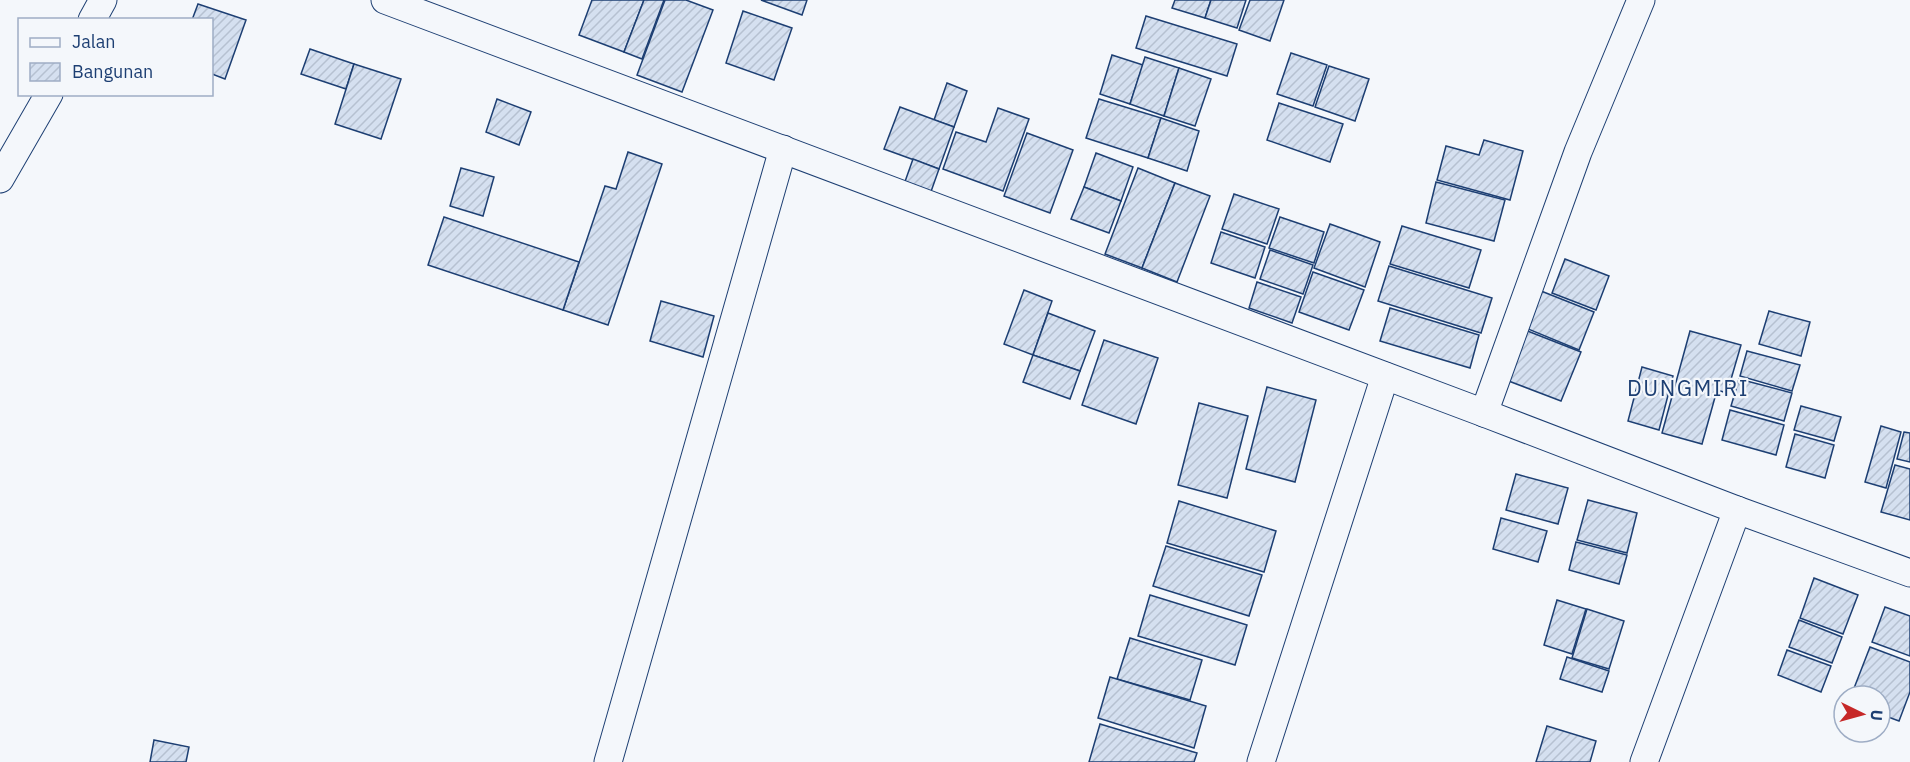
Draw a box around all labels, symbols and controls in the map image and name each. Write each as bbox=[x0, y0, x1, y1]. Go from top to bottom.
legend bbox=[18, 18, 213, 96]
text: Jalan bbox=[72, 30, 116, 53]
text: Bangunan bbox=[72, 60, 153, 83]
district label: DUNGMIRI bbox=[1627, 373, 1749, 402]
north arrow bbox=[1832, 684, 1892, 744]
text: U bbox=[1866, 709, 1887, 722]

